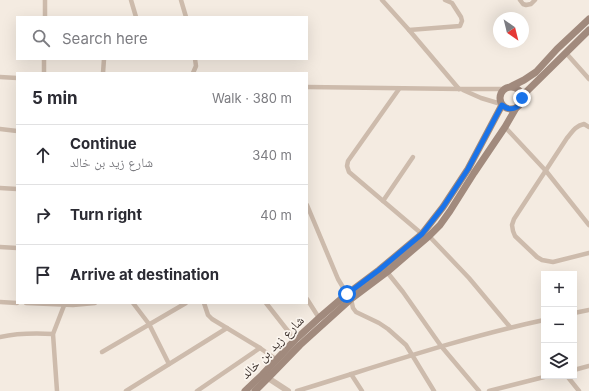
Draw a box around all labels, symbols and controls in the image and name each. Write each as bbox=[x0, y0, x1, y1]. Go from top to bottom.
north arrow bbox=[493, 12, 529, 48]
search box bbox=[16, 16, 308, 60]
icon: search bbox=[30, 27, 52, 49]
text: Search here bbox=[62, 29, 148, 48]
text: 5 min bbox=[32, 88, 78, 108]
route end bbox=[513, 89, 531, 107]
text: Walk · 380 m bbox=[212, 90, 292, 106]
text: Continue bbox=[70, 134, 137, 153]
icon: ahead bbox=[32, 144, 54, 166]
text: 340 m bbox=[252, 147, 292, 163]
text: شارع زيد بن خالد bbox=[70, 154, 153, 170]
icon: right bbox=[32, 204, 54, 226]
text: Turn right bbox=[70, 205, 142, 224]
text: 40 m bbox=[260, 207, 292, 223]
icon: arrive bbox=[32, 264, 54, 286]
text: Arrive at destination bbox=[70, 265, 219, 284]
map controls bbox=[541, 271, 577, 379]
button: + bbox=[541, 271, 577, 307]
route start bbox=[338, 285, 356, 303]
button: − bbox=[541, 307, 577, 343]
street label: شارع زيد بن خالد bbox=[237, 312, 308, 383]
button: layers bbox=[541, 343, 577, 379]

